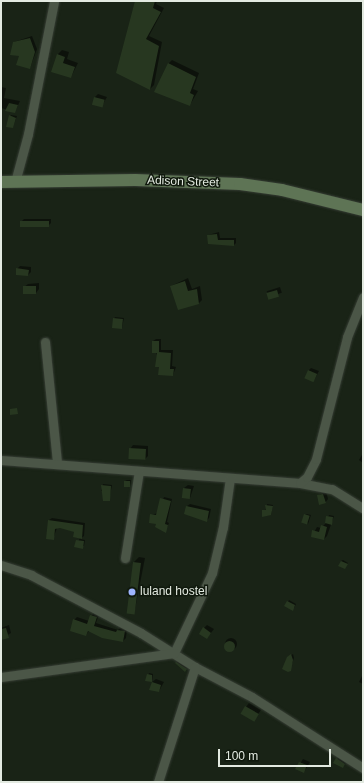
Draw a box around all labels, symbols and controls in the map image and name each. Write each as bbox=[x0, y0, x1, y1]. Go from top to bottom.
street label: Adison Street bbox=[147, 174, 219, 190]
place label: luland hostel bbox=[140, 585, 207, 599]
marker: luland hostel bbox=[127, 587, 137, 597]
scale bar bbox=[220, 741, 333, 767]
text: 100 m bbox=[225, 749, 258, 763]

